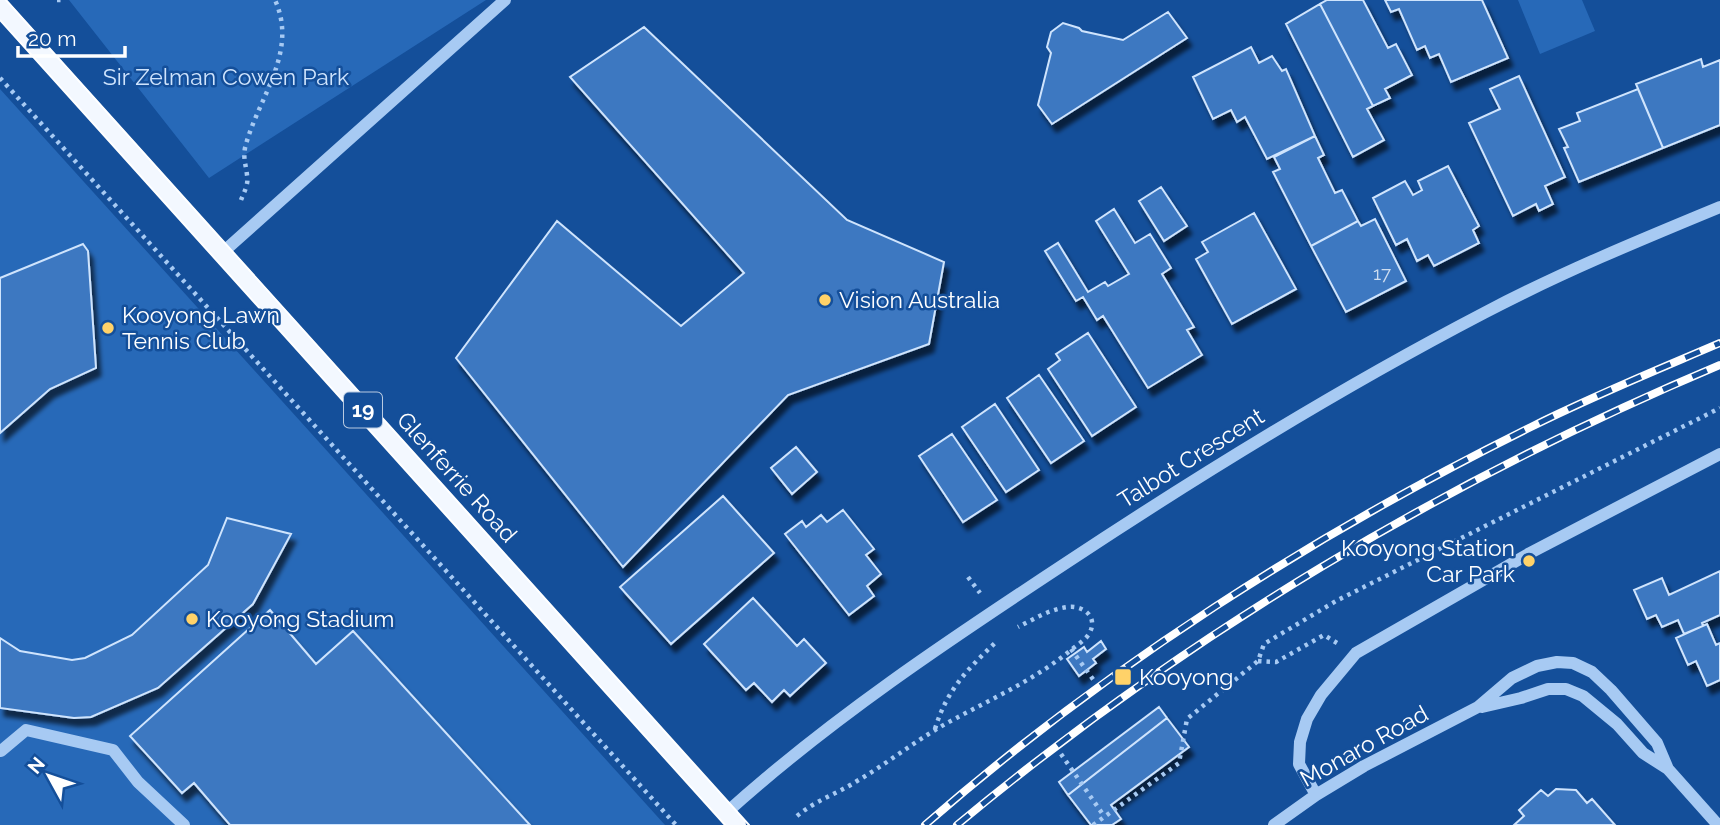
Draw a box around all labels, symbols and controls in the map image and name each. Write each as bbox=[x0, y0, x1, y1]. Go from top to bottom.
scale bar bbox=[18, 14, 124, 58]
text: 20 m bbox=[28, 26, 76, 51]
park label: Sir Zelman Cowen Park bbox=[103, 63, 349, 90]
house number: 17 bbox=[1373, 262, 1391, 284]
place label: Vision Australia bbox=[839, 286, 1000, 313]
marker: Vision Australia bbox=[817, 292, 833, 308]
place label: Kooyong Lawn Tennis Club bbox=[122, 301, 280, 354]
marker: Kooyong Lawn Tennis Club bbox=[100, 320, 116, 336]
road number: 19 bbox=[344, 392, 382, 428]
street label: Talbot Crescent bbox=[1113, 402, 1269, 513]
street label: Glenferrie Road bbox=[392, 406, 523, 547]
place label: Kooyong Station Car Park bbox=[1341, 534, 1515, 587]
marker: Kooyong Station Car Park bbox=[1521, 553, 1537, 569]
place label: Kooyong Stadium bbox=[206, 605, 394, 632]
marker: Kooyong Stadium bbox=[184, 611, 200, 627]
place label: Kooyong bbox=[1139, 663, 1233, 690]
marker: Kooyong bbox=[1113, 667, 1133, 687]
street label: Monaro Road bbox=[1295, 699, 1432, 792]
north arrow bbox=[14, 741, 84, 811]
text: N bbox=[23, 752, 49, 778]

